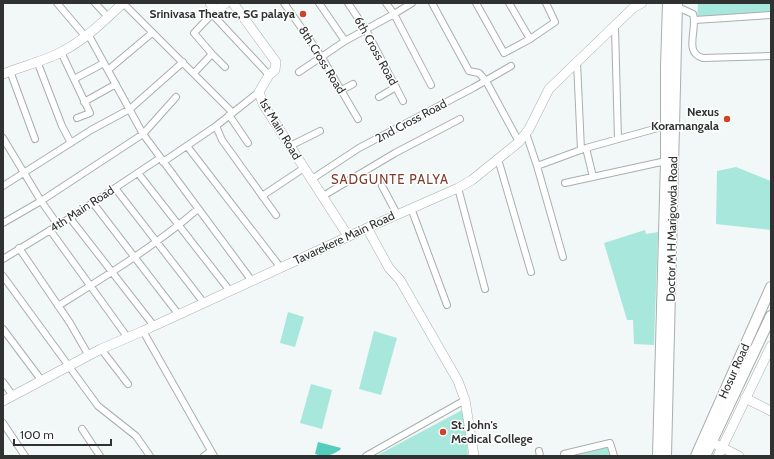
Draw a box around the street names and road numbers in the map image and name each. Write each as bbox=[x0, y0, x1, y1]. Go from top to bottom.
street label: 6th Cross Road bbox=[351, 14, 401, 88]
street label: 8th Cross Road bbox=[296, 23, 349, 96]
street label: 1st Main Road bbox=[256, 95, 305, 162]
street label: 2nd Cross Road bbox=[373, 95, 449, 146]
street label: Doctor M H Marigowda Road bbox=[663, 156, 680, 302]
street label: 4th Main Road bbox=[47, 182, 117, 235]
street label: Tavarekere Main Road bbox=[291, 208, 397, 268]
street label: Hosur Road bbox=[715, 341, 752, 401]

